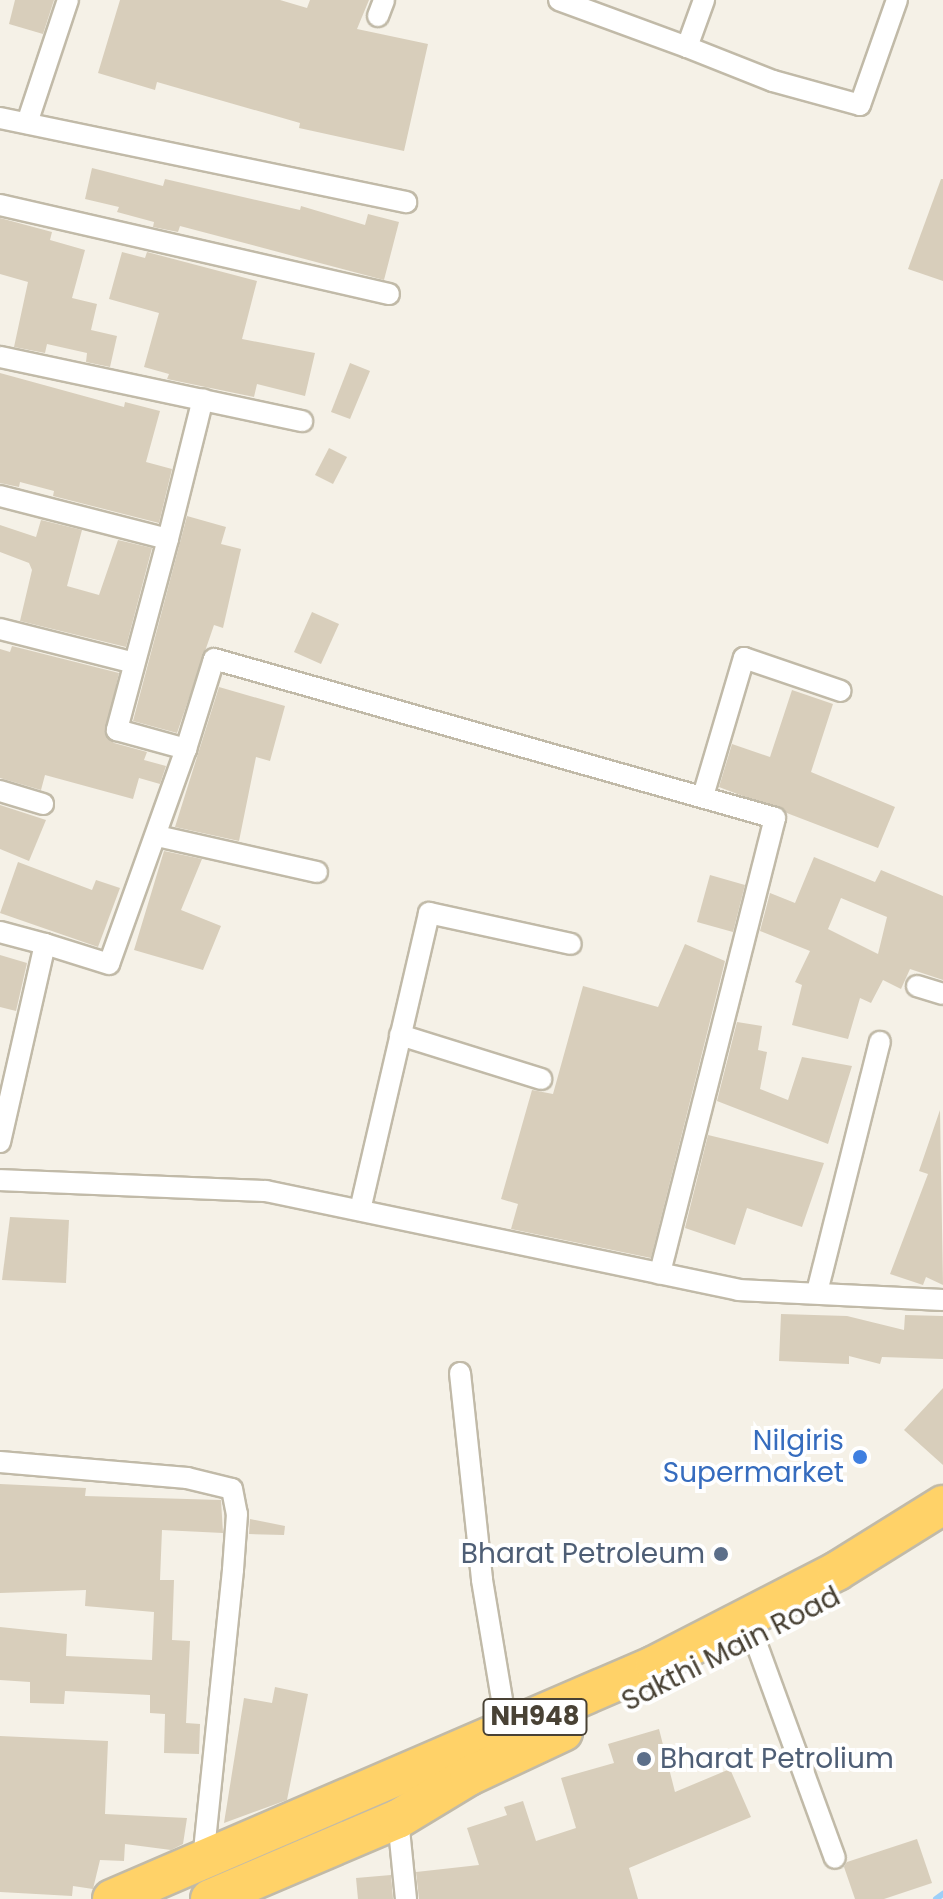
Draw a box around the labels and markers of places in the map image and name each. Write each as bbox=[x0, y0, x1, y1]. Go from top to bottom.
place label: Nilgiris Supermarket bbox=[663, 1424, 844, 1490]
marker: Nilgiris Supermarket bbox=[851, 1448, 869, 1466]
place label: Bharat Petroleum bbox=[461, 1537, 705, 1571]
marker: Bharat Petroleum bbox=[712, 1545, 730, 1563]
place label: Bharat Petrolium bbox=[660, 1742, 894, 1776]
marker: Bharat Petrolium bbox=[635, 1750, 653, 1768]

